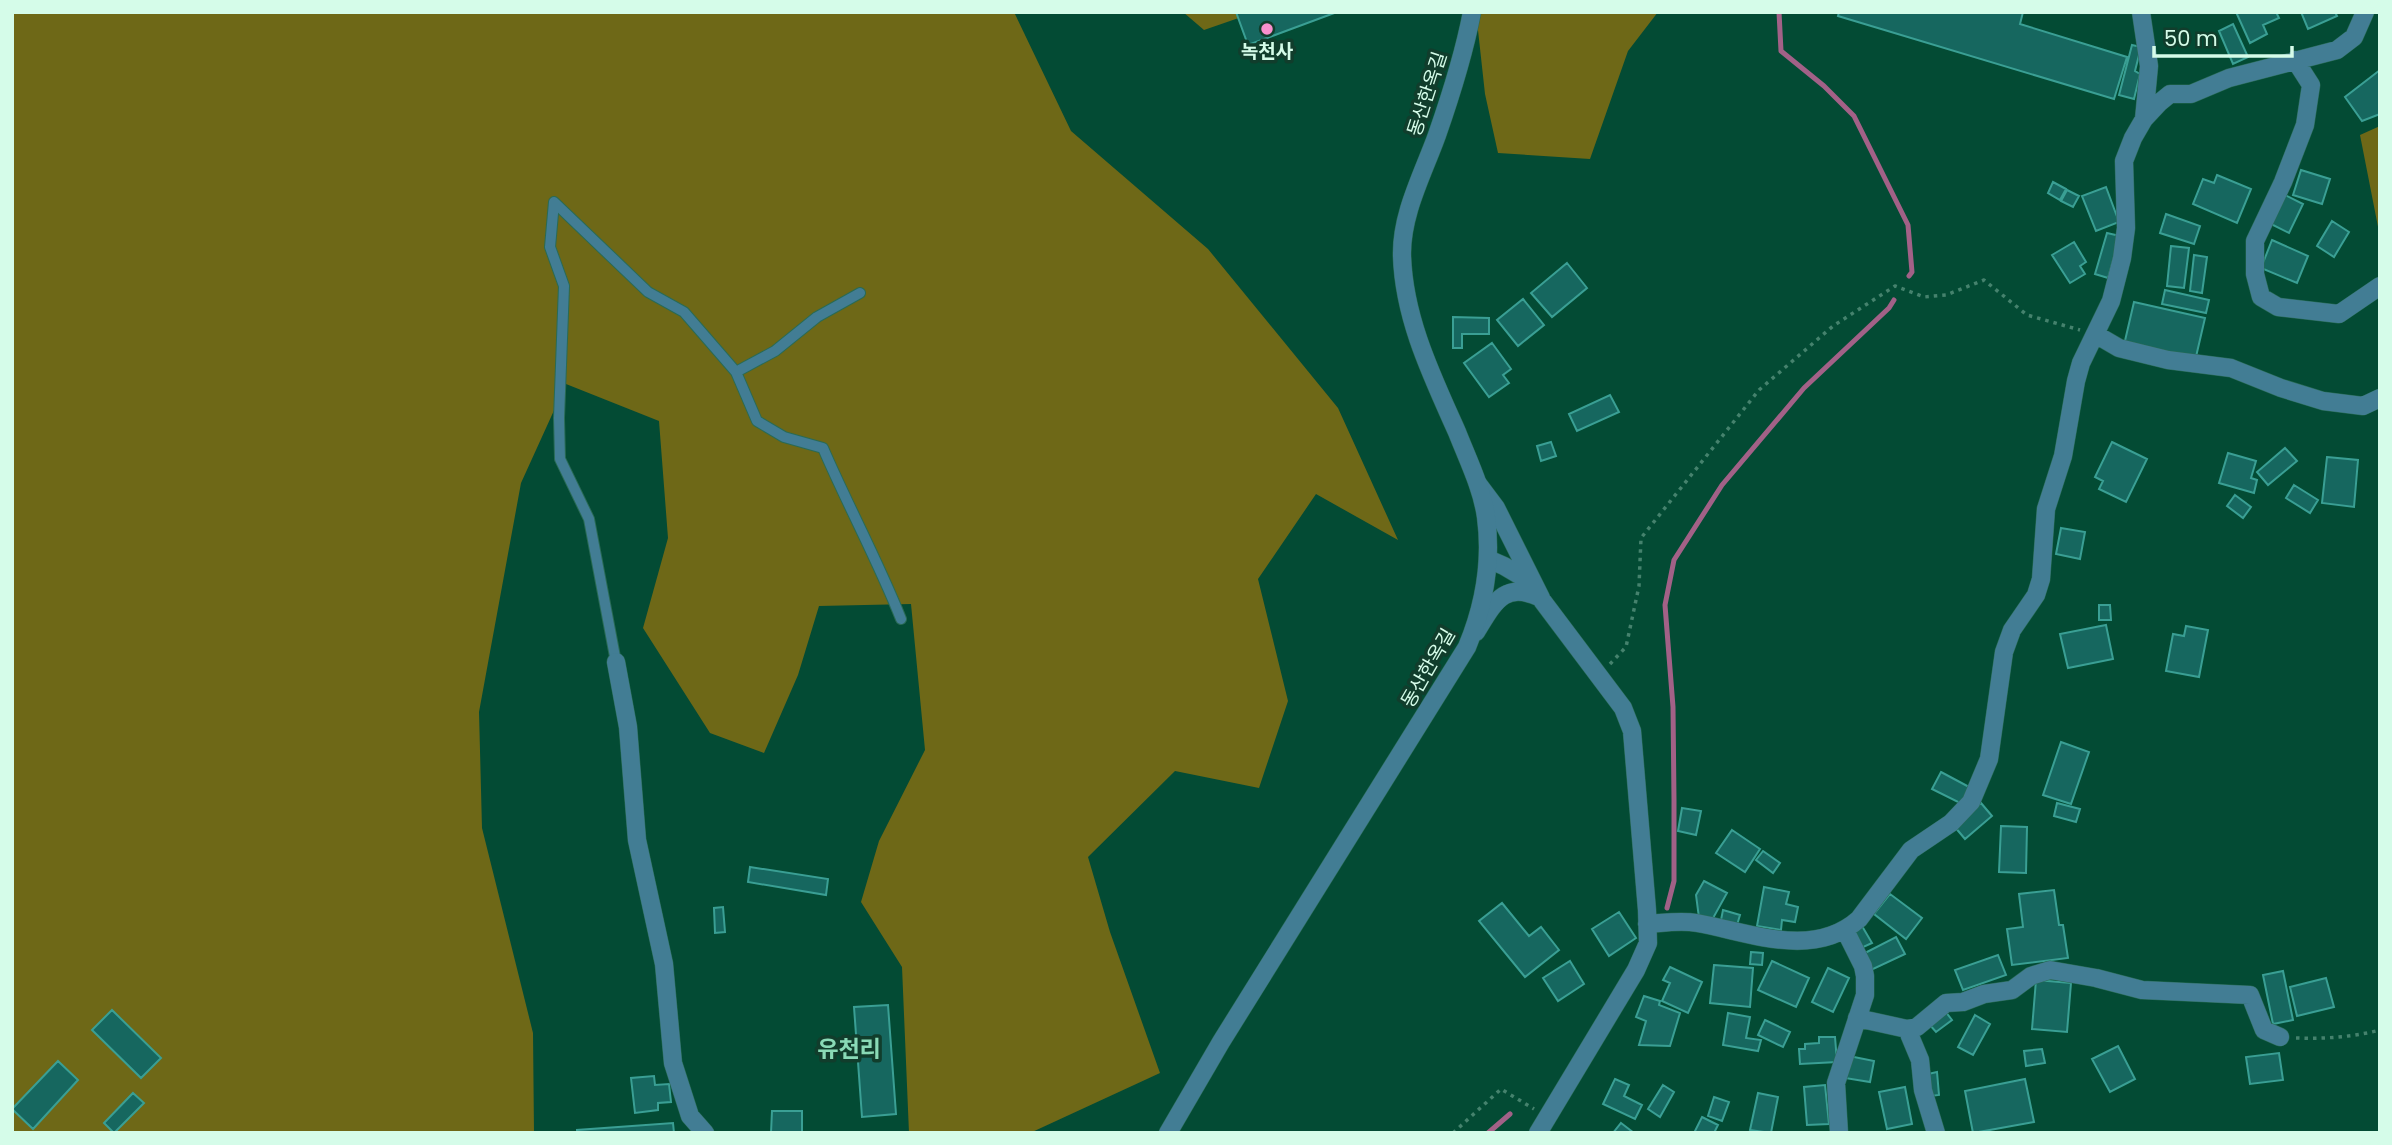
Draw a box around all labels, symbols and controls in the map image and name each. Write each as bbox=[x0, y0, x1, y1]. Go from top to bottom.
scale bar bbox=[2154, 14, 2292, 58]
marker: 녹천사 bbox=[1259, 21, 1275, 37]
text: 50 m bbox=[2164, 24, 2218, 53]
place label: 녹천사 bbox=[1241, 38, 1294, 65]
street label: 동산한옥길 bbox=[1401, 48, 1453, 140]
street label: 동산한옥길 bbox=[1394, 623, 1462, 713]
district label: 유천리 bbox=[817, 1033, 881, 1065]

